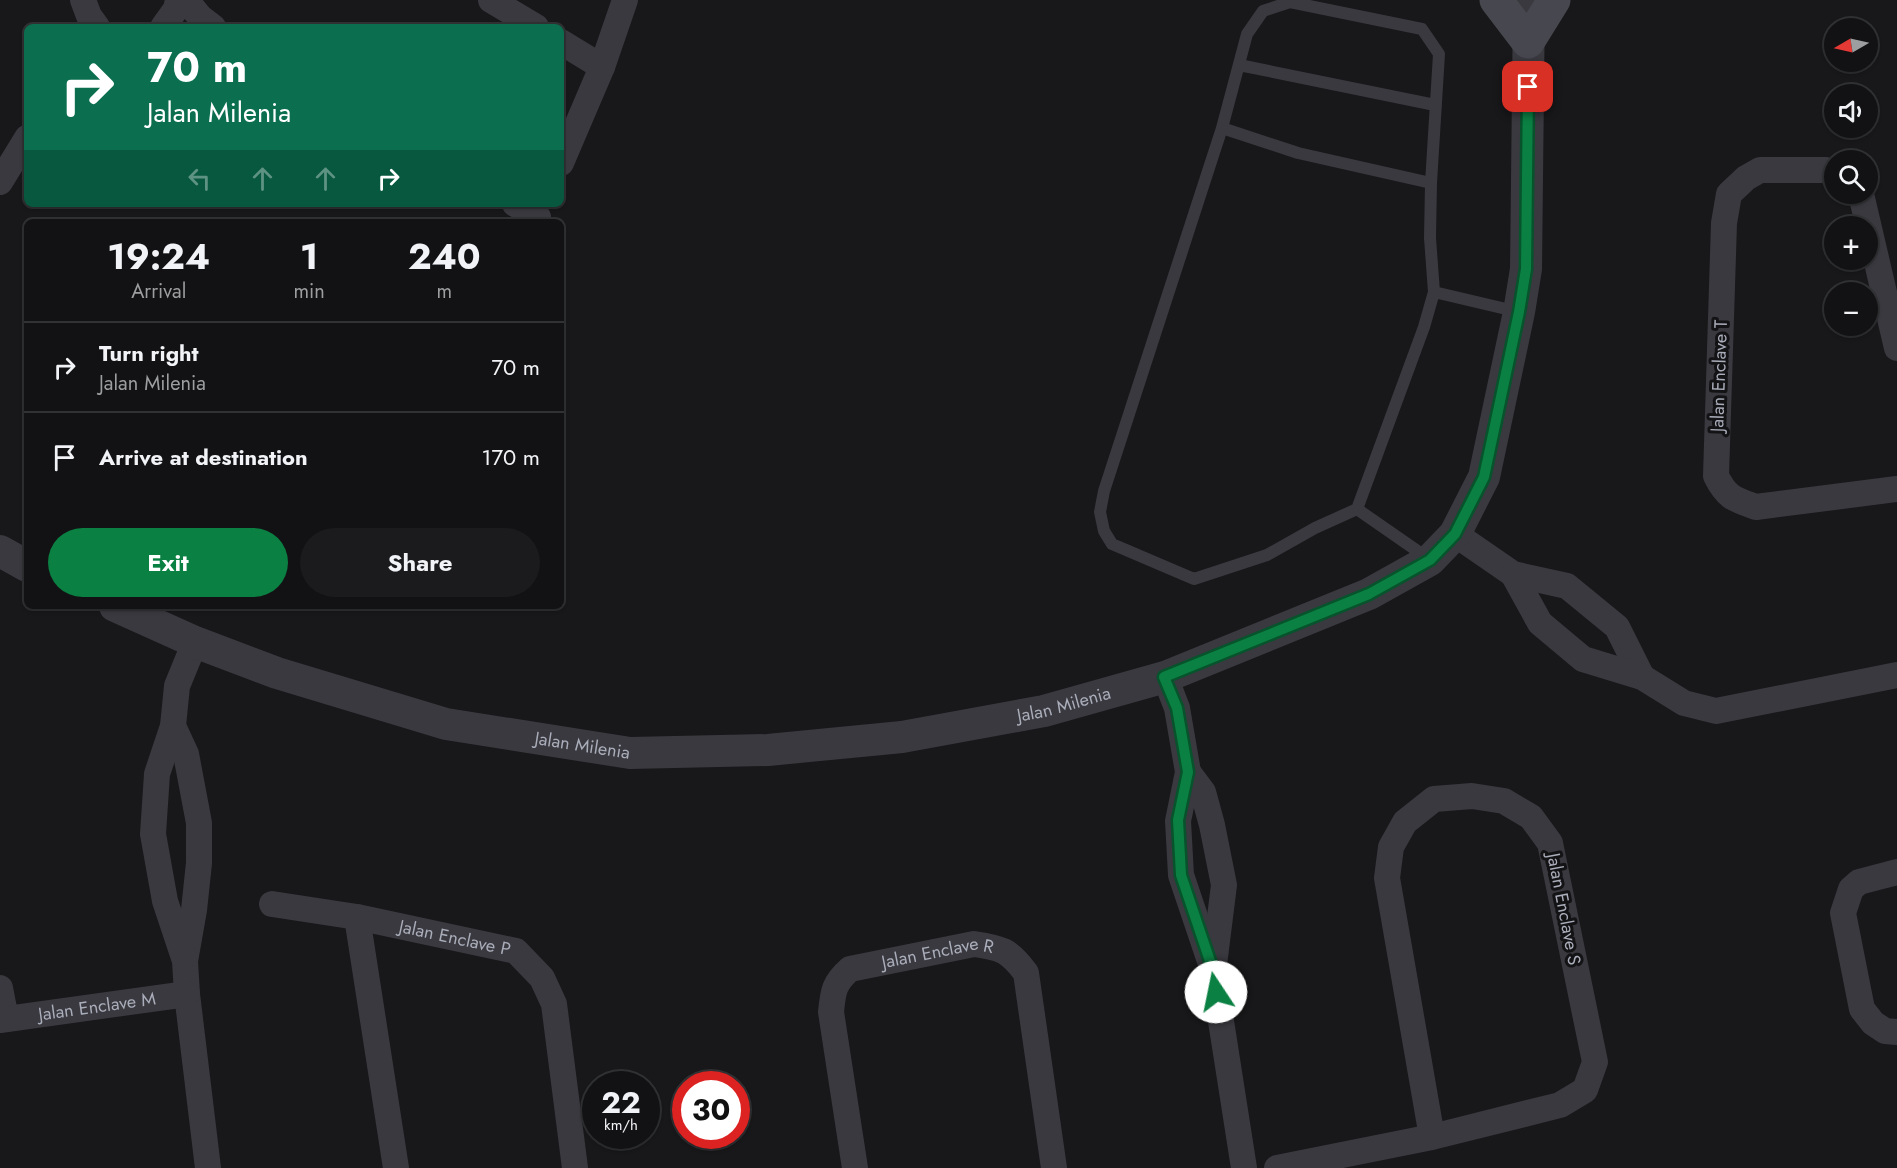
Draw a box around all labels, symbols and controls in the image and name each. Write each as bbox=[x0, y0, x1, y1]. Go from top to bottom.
north arrow bbox=[1824, 18, 1878, 72]
map controls bbox=[1824, 18, 1878, 336]
text: 70 m bbox=[147, 37, 247, 98]
icon: right bbox=[48, 48, 126, 126]
pin bbox=[1502, 61, 1553, 112]
icon: arrive bbox=[1511, 70, 1544, 103]
button: sound bbox=[1824, 84, 1878, 138]
text: Jalan Milenia bbox=[147, 93, 291, 132]
button: search bbox=[1824, 150, 1878, 204]
icon: left bbox=[183, 162, 216, 195]
icon: ahead bbox=[246, 162, 279, 195]
icon: ahead bbox=[309, 162, 342, 195]
icon: right bbox=[372, 162, 405, 195]
button: + bbox=[1824, 216, 1878, 270]
text: 19:24 bbox=[107, 230, 210, 282]
text: 1 bbox=[300, 230, 318, 282]
text: 240 bbox=[408, 230, 481, 282]
text: Arrival bbox=[131, 277, 186, 306]
text: min bbox=[293, 277, 325, 306]
text: m bbox=[437, 277, 452, 306]
button: − bbox=[1824, 282, 1878, 336]
street label: Jalan Enclave T bbox=[1704, 319, 1734, 434]
text: Turn right bbox=[99, 337, 199, 369]
icon: right bbox=[48, 351, 81, 384]
text: 70 m bbox=[491, 351, 540, 383]
text: Jalan Milenia bbox=[99, 369, 206, 398]
icon: arrive bbox=[48, 441, 81, 474]
text: Arrive at destination bbox=[99, 441, 308, 473]
text: 170 m bbox=[482, 441, 540, 473]
button: Exit bbox=[48, 528, 288, 597]
button: Share bbox=[300, 528, 540, 597]
street label: Jalan Milenia bbox=[1013, 680, 1114, 729]
street label: Jalan Milenia bbox=[531, 725, 632, 766]
street label: Jalan Enclave S bbox=[1540, 849, 1588, 967]
street label: Jalan Enclave P bbox=[395, 913, 513, 963]
street label: Jalan Enclave R bbox=[877, 930, 996, 976]
position arrow bbox=[1184, 960, 1248, 1024]
street label: Jalan Enclave M bbox=[35, 985, 157, 1028]
speed limit sign: 30 bbox=[672, 1071, 750, 1149]
text: 22 bbox=[601, 1081, 641, 1124]
text: km/h bbox=[604, 1114, 638, 1136]

